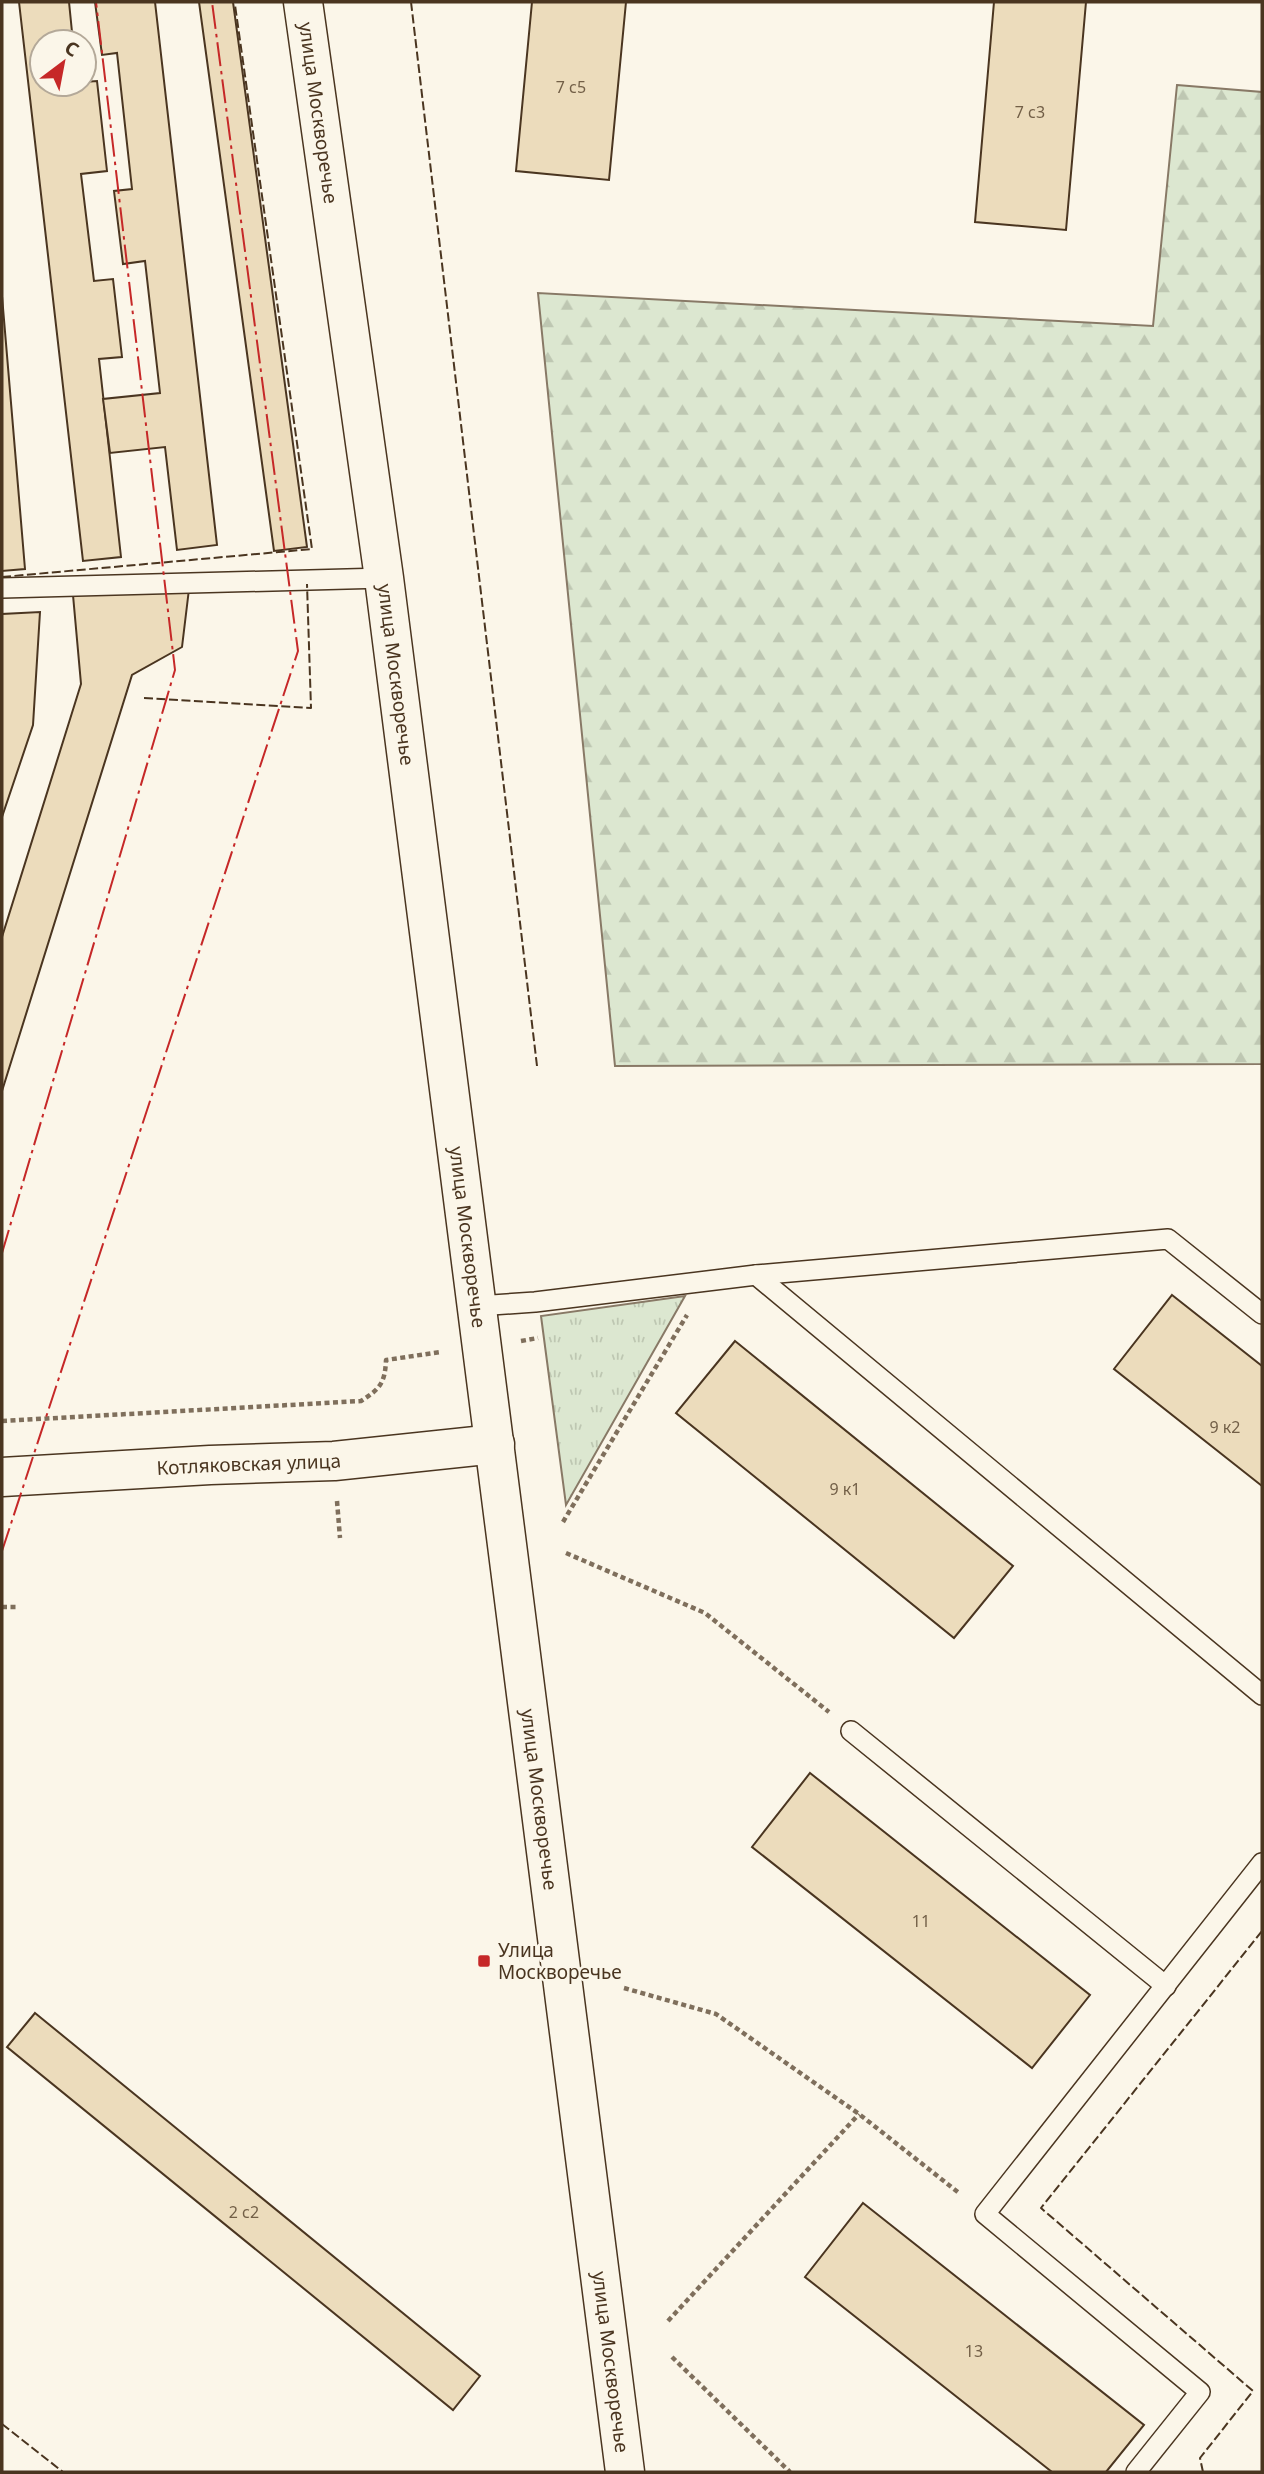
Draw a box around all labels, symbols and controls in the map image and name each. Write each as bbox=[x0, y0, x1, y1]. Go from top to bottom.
street label: улица Москворечье bbox=[293, 21, 344, 205]
north arrow bbox=[28, 28, 98, 98]
text: С bbox=[60, 34, 84, 63]
house number: 7 с5 bbox=[556, 76, 586, 98]
house number: 7 с3 bbox=[1015, 101, 1045, 123]
street label: улица Москворечье bbox=[372, 582, 421, 767]
street label: улица Москворечье bbox=[443, 1145, 492, 1329]
house number: 9 к2 bbox=[1210, 1416, 1240, 1438]
street label: Котляковская улица bbox=[156, 1447, 342, 1481]
house number: 9 к1 bbox=[830, 1478, 860, 1500]
street label: улица Москворечье bbox=[515, 1707, 564, 1892]
house number: 11 bbox=[912, 1910, 930, 1932]
place label: Улица Москворечье bbox=[498, 1937, 622, 1985]
marker: Улица Москворечье bbox=[476, 1953, 492, 1969]
house number: 2 с2 bbox=[229, 2201, 259, 2223]
street label: улица Москворечье bbox=[587, 2270, 635, 2454]
house number: 13 bbox=[965, 2340, 983, 2362]

